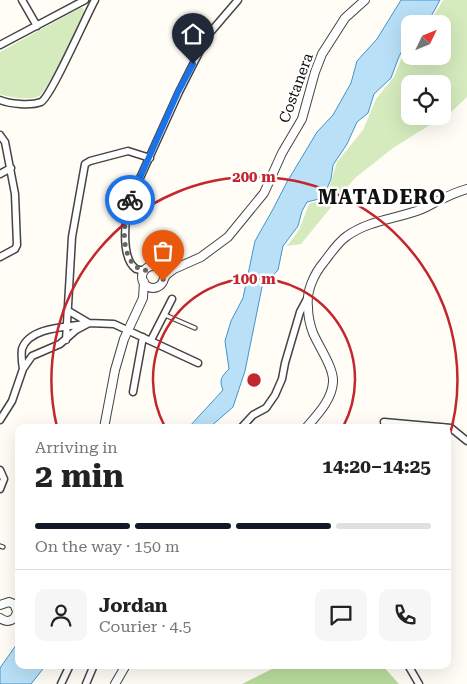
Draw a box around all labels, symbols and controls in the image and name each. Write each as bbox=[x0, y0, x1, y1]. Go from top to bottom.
pin bbox=[172, 13, 214, 64]
north arrow bbox=[401, 15, 451, 65]
map controls bbox=[401, 15, 451, 125]
icon: home bbox=[179, 20, 207, 48]
street label: Costanera bbox=[275, 51, 317, 125]
button: locate bbox=[401, 75, 451, 125]
text: 200 m bbox=[232, 168, 276, 186]
courier bbox=[105, 175, 155, 225]
district label: MATADERO bbox=[318, 185, 446, 209]
icon: bike bbox=[116, 186, 144, 214]
pin bbox=[142, 230, 184, 281]
icon: bag bbox=[149, 237, 177, 265]
text: 100 m bbox=[232, 270, 276, 288]
centre of rings bbox=[245, 371, 263, 389]
text: Arriving in bbox=[35, 438, 118, 457]
text: 14:20–14:25 bbox=[322, 455, 431, 478]
text: 2 min bbox=[35, 457, 124, 495]
text: On the way · 150 m bbox=[35, 537, 180, 556]
button: person bbox=[35, 589, 87, 641]
button: chat bbox=[315, 589, 367, 641]
button: phone bbox=[379, 589, 431, 641]
text: Jordan bbox=[99, 594, 168, 617]
text: Courier · 4.5 bbox=[99, 617, 192, 636]

